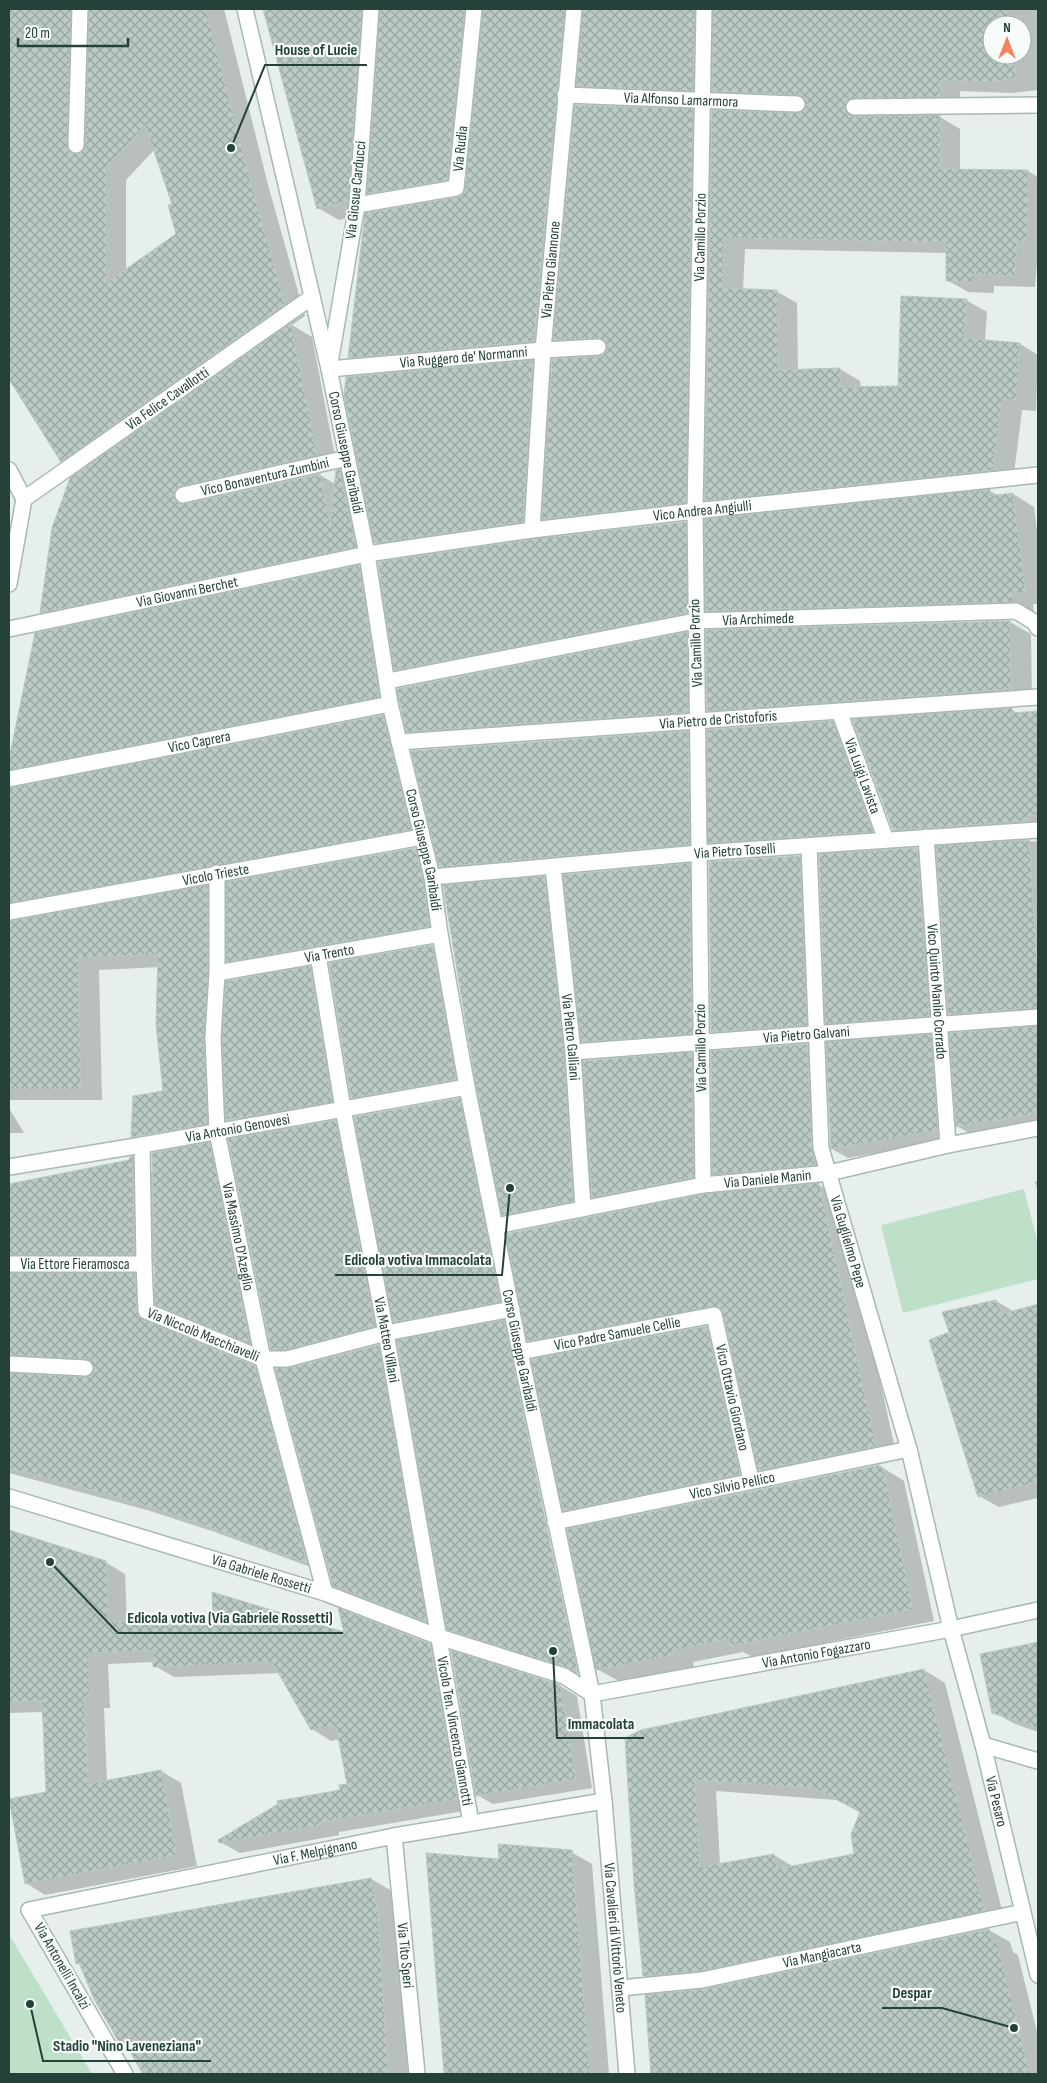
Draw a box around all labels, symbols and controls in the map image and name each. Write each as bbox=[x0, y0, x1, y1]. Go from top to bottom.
scale bar bbox=[18, 15, 128, 47]
north arrow bbox=[982, 15, 1032, 65]
text: N bbox=[1003, 19, 1011, 36]
text: 20 m bbox=[25, 24, 50, 43]
callout: House of Lucie bbox=[265, 34, 367, 65]
text: House of Lucie bbox=[275, 41, 357, 60]
street label: Via Alfonso Lamarmora bbox=[623, 88, 739, 111]
street label: Via Rudia bbox=[448, 125, 472, 172]
street label: Via Giosue Carducci bbox=[341, 140, 371, 240]
street label: Via Camillo Porzio bbox=[690, 193, 710, 282]
street label: Via Pietro Giannone bbox=[536, 220, 564, 319]
street label: Via Ruggero de' Normanni bbox=[399, 342, 528, 372]
street label: Via Felice Cavallotti bbox=[122, 363, 213, 434]
street label: Corso Giuseppe Garibaldi bbox=[324, 390, 368, 516]
street label: Vico Bonaventura Zumbini bbox=[199, 453, 331, 500]
street label: Vico Andrea Angiulli bbox=[652, 496, 753, 525]
street label: Via Giovanni Berchet bbox=[135, 572, 240, 612]
street label: Via Camillo Porzio bbox=[685, 599, 707, 687]
street label: Via Archimede bbox=[722, 608, 794, 630]
street label: Via Pietro de Cristoforis bbox=[659, 706, 778, 733]
street label: Vico Caprera bbox=[167, 726, 232, 757]
street label: Via Luigi Lavista bbox=[840, 735, 885, 816]
street label: Corso Giuseppe Garibaldi bbox=[401, 787, 446, 912]
street label: Via Pietro Toselli bbox=[693, 838, 776, 863]
street label: Vicolo Trieste bbox=[181, 859, 250, 890]
street label: Vico Quinto Manlio Corrado bbox=[923, 923, 951, 1060]
street label: Via Trento bbox=[303, 940, 356, 967]
street label: Via Pietro Galliani bbox=[557, 993, 584, 1081]
street label: Via Camillo Porzio bbox=[691, 1004, 711, 1092]
street label: Via Pietro Galvani bbox=[762, 1022, 851, 1047]
street label: Via Antonio Genovesi bbox=[184, 1109, 291, 1147]
street label: Via Daniele Manin bbox=[723, 1165, 812, 1192]
street label: Via Massimo D'Azeglio bbox=[218, 1181, 258, 1292]
street label: Via Guglielmo Pepe bbox=[826, 1194, 871, 1290]
callout: Edicola votiva Immacolata bbox=[335, 1244, 502, 1275]
text: Edicola votiva Immacolata bbox=[344, 1251, 492, 1270]
street label: Via Ettore Fieramosca bbox=[20, 1255, 130, 1274]
street label: Corso Giuseppe Garibaldi bbox=[498, 1288, 542, 1414]
street label: Via Matteo Villani bbox=[370, 1296, 404, 1384]
street label: Via Niccolò Macchiavelli bbox=[144, 1303, 263, 1366]
street label: Vico Padre Samuele Cellie bbox=[553, 1312, 682, 1355]
street label: Vico Ottavio Giordano bbox=[711, 1342, 754, 1453]
street label: Vico Silvio Pellico bbox=[688, 1467, 777, 1503]
street label: Via Gabriele Rossetti bbox=[210, 1550, 314, 1598]
callout: Edicola votiva (Via Gabriele Rossetti) bbox=[118, 1602, 343, 1633]
text: Edicola votiva (Via Gabriele Rossetti) bbox=[127, 1609, 333, 1628]
street label: Via Antonio Fogazzaro bbox=[761, 1634, 872, 1672]
street label: Vicolo Ten. Vincenzo Giannotti bbox=[433, 1655, 477, 1807]
callout: Immacolata bbox=[557, 1707, 644, 1738]
text: Immacolata bbox=[568, 1715, 634, 1734]
street label: Via Pesaro bbox=[981, 1774, 1012, 1829]
street label: Via F. Melpignano bbox=[271, 1834, 359, 1870]
street label: Via Cavalieri di Vittorio Veneto bbox=[600, 1862, 631, 2014]
street label: Via Antonelli Incalzi bbox=[29, 1919, 95, 2013]
street label: Via Tito Speri bbox=[393, 1922, 418, 1989]
street label: Via Mangiacarta bbox=[781, 1937, 863, 1972]
callout: Despar bbox=[882, 1977, 942, 2008]
text: Despar bbox=[892, 1984, 932, 2003]
callout: Stadio "Nino Laveneziana" bbox=[43, 2030, 211, 2061]
text: Stadio "Nino Laveneziana" bbox=[53, 2037, 201, 2056]

